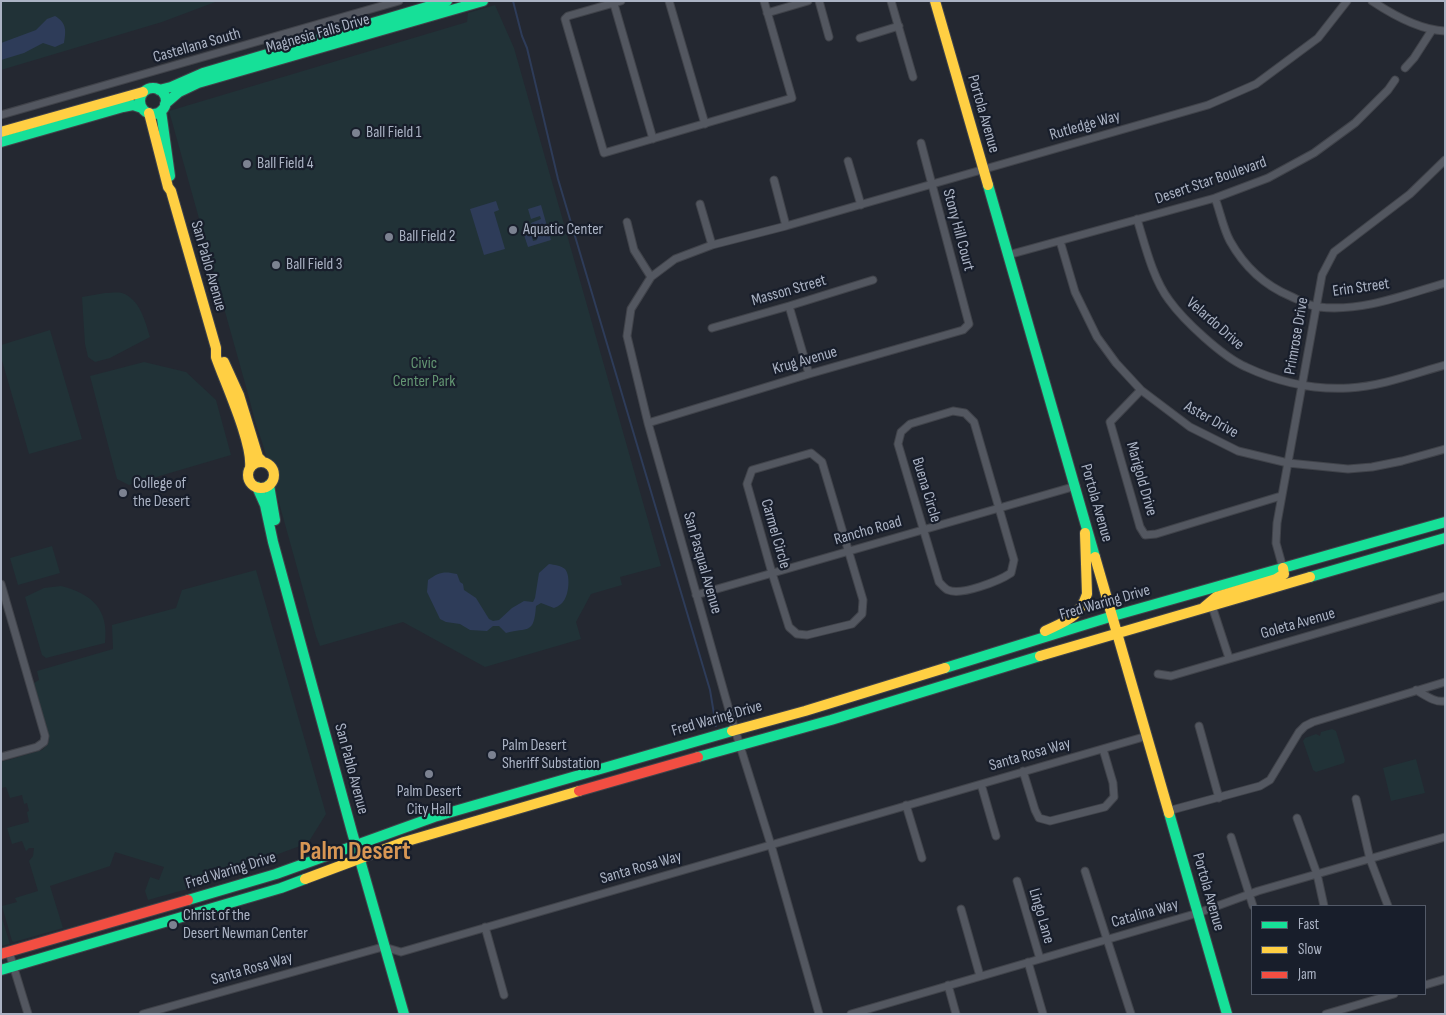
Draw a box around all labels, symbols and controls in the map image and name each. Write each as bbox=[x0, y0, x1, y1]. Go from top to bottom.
street label: Magnesia Falls Drive bbox=[264, 10, 372, 58]
street label: Castellana South bbox=[151, 24, 243, 68]
street label: Portola Avenue bbox=[963, 73, 1003, 155]
street label: Rutledge Way bbox=[1047, 107, 1123, 145]
place label: Ball Field 1 bbox=[366, 123, 421, 143]
marker: Ball Field 1 bbox=[350, 127, 362, 139]
street label: Desert Star Boulevard bbox=[1153, 153, 1269, 209]
place label: Ball Field 4 bbox=[257, 154, 313, 174]
marker: Ball Field 4 bbox=[241, 158, 253, 170]
street label: Stony Hill Court bbox=[938, 187, 978, 273]
street label: San Pablo Avenue bbox=[186, 219, 230, 313]
place label: Aquatic Center bbox=[523, 220, 603, 240]
marker: Aquatic Center bbox=[507, 224, 519, 236]
place label: Ball Field 2 bbox=[399, 227, 455, 247]
marker: Ball Field 2 bbox=[383, 231, 395, 243]
place label: Ball Field 3 bbox=[286, 255, 342, 275]
marker: Ball Field 3 bbox=[270, 259, 282, 271]
street label: Masson Street bbox=[749, 271, 829, 311]
street label: Erin Street bbox=[1331, 275, 1391, 301]
street label: Velardo Drive bbox=[1182, 294, 1248, 354]
street label: Primrose Drive bbox=[1281, 296, 1313, 376]
street label: Krug Avenue bbox=[770, 343, 840, 379]
park label: Civic Center Park bbox=[393, 354, 455, 392]
street label: Aster Drive bbox=[1181, 397, 1241, 443]
street label: Marigold Drive bbox=[1121, 440, 1161, 518]
street label: Buena Circle bbox=[907, 455, 945, 525]
street label: Portola Avenue bbox=[1076, 462, 1116, 544]
place label: College of the Desert bbox=[133, 474, 190, 512]
marker: College of the Desert bbox=[117, 487, 129, 499]
street label: Carmel Circle bbox=[756, 497, 794, 571]
street label: San Pasqual Avenue bbox=[678, 510, 726, 616]
street label: Rancho Road bbox=[832, 512, 904, 550]
street label: Fred Waring Drive bbox=[1057, 581, 1153, 625]
street label: Goleta Avenue bbox=[1259, 604, 1337, 644]
street label: Fred Waring Drive bbox=[669, 697, 765, 741]
street label: San Pablo Avenue bbox=[330, 722, 372, 816]
street label: Santa Rosa Way bbox=[987, 734, 1073, 776]
place label: Palm Desert Sheriff Substation bbox=[502, 736, 600, 774]
marker: Palm Desert Sheriff Substation bbox=[486, 749, 498, 761]
marker: Palm Desert City Hall bbox=[423, 768, 435, 780]
place label: Palm Desert City Hall bbox=[397, 782, 461, 820]
district label: Palm Desert bbox=[299, 836, 411, 868]
street label: Santa Rosa Way bbox=[598, 847, 684, 889]
street label: Fred Waring Drive bbox=[184, 848, 278, 894]
street label: Portola Avenue bbox=[1188, 851, 1228, 933]
street label: Lingo Lane bbox=[1024, 886, 1058, 946]
street label: Catalina Way bbox=[1109, 895, 1181, 933]
legend bbox=[1251, 905, 1426, 995]
place label: Christ of the Desert Newman Center bbox=[183, 906, 308, 944]
text: Fast bbox=[1298, 915, 1319, 934]
marker: Christ of the Desert Newman Center bbox=[167, 919, 179, 931]
text: Slow bbox=[1298, 940, 1322, 959]
street label: Santa Rosa Way bbox=[209, 948, 295, 990]
text: Jam bbox=[1298, 965, 1316, 984]

